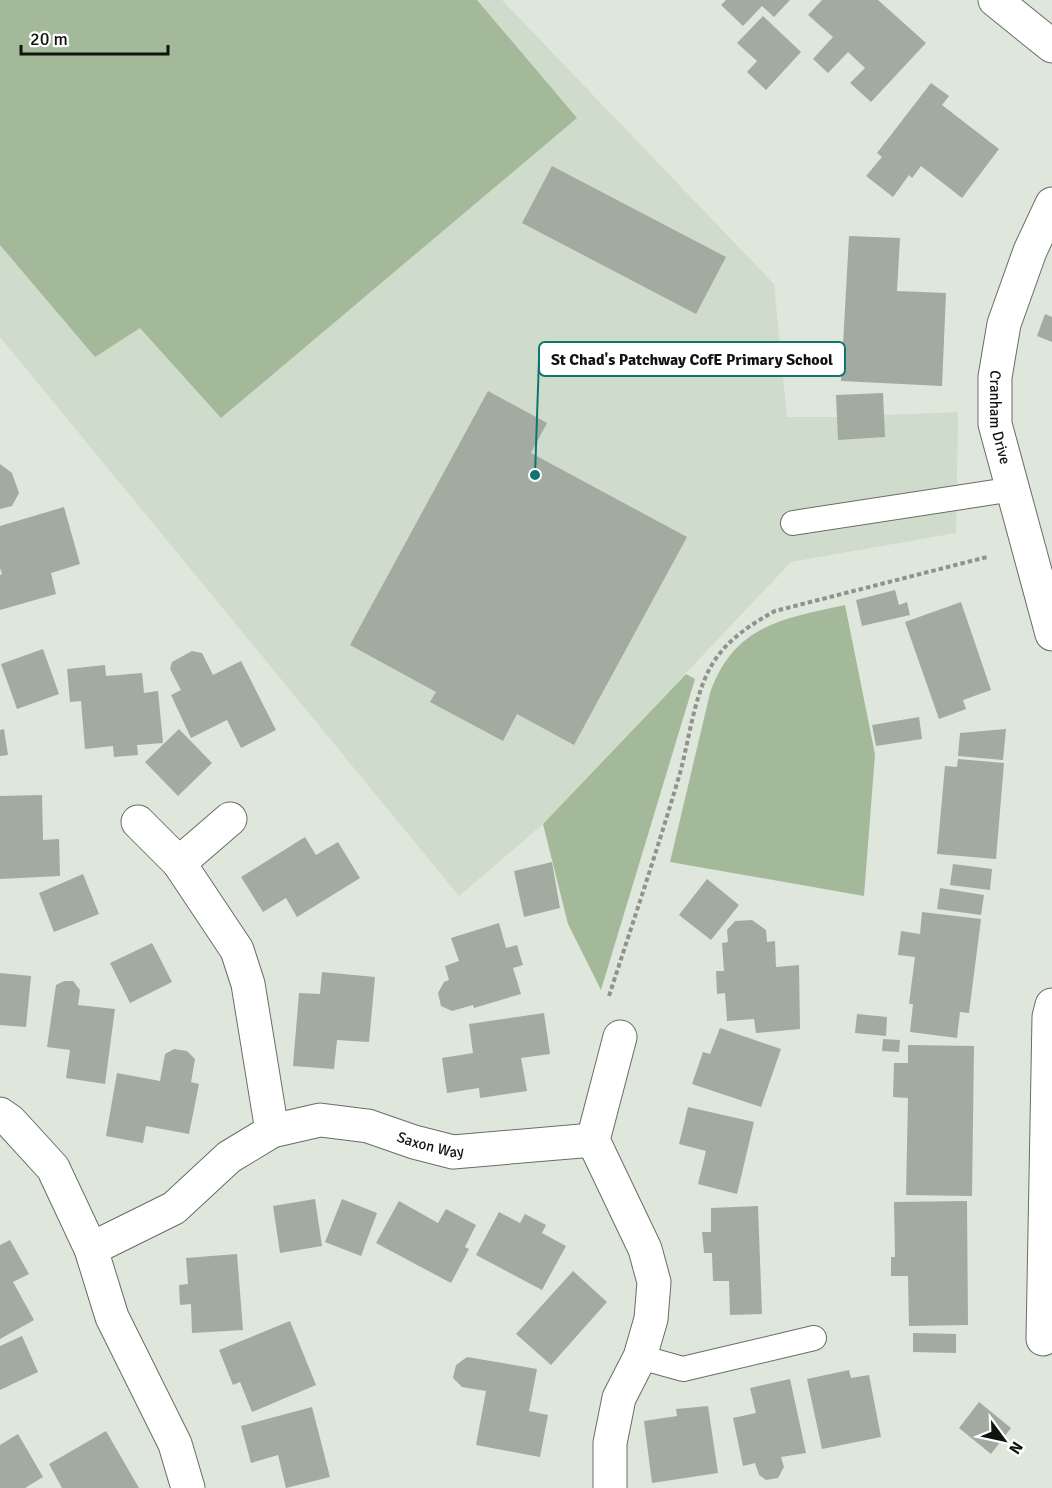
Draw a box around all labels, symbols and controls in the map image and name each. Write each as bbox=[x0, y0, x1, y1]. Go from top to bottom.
scale bar bbox=[21, 18, 168, 56]
text: 20 m bbox=[30, 28, 68, 50]
callout: St Chad's Patchway CofE Primary School bbox=[539, 342, 845, 376]
text: St Chad's Patchway CofE Primary School bbox=[551, 350, 833, 370]
street label: Cranham Drive bbox=[986, 369, 1015, 466]
street label: Saxon Way bbox=[395, 1128, 465, 1161]
north arrow bbox=[974, 1410, 1034, 1470]
text: N bbox=[1004, 1438, 1027, 1458]

